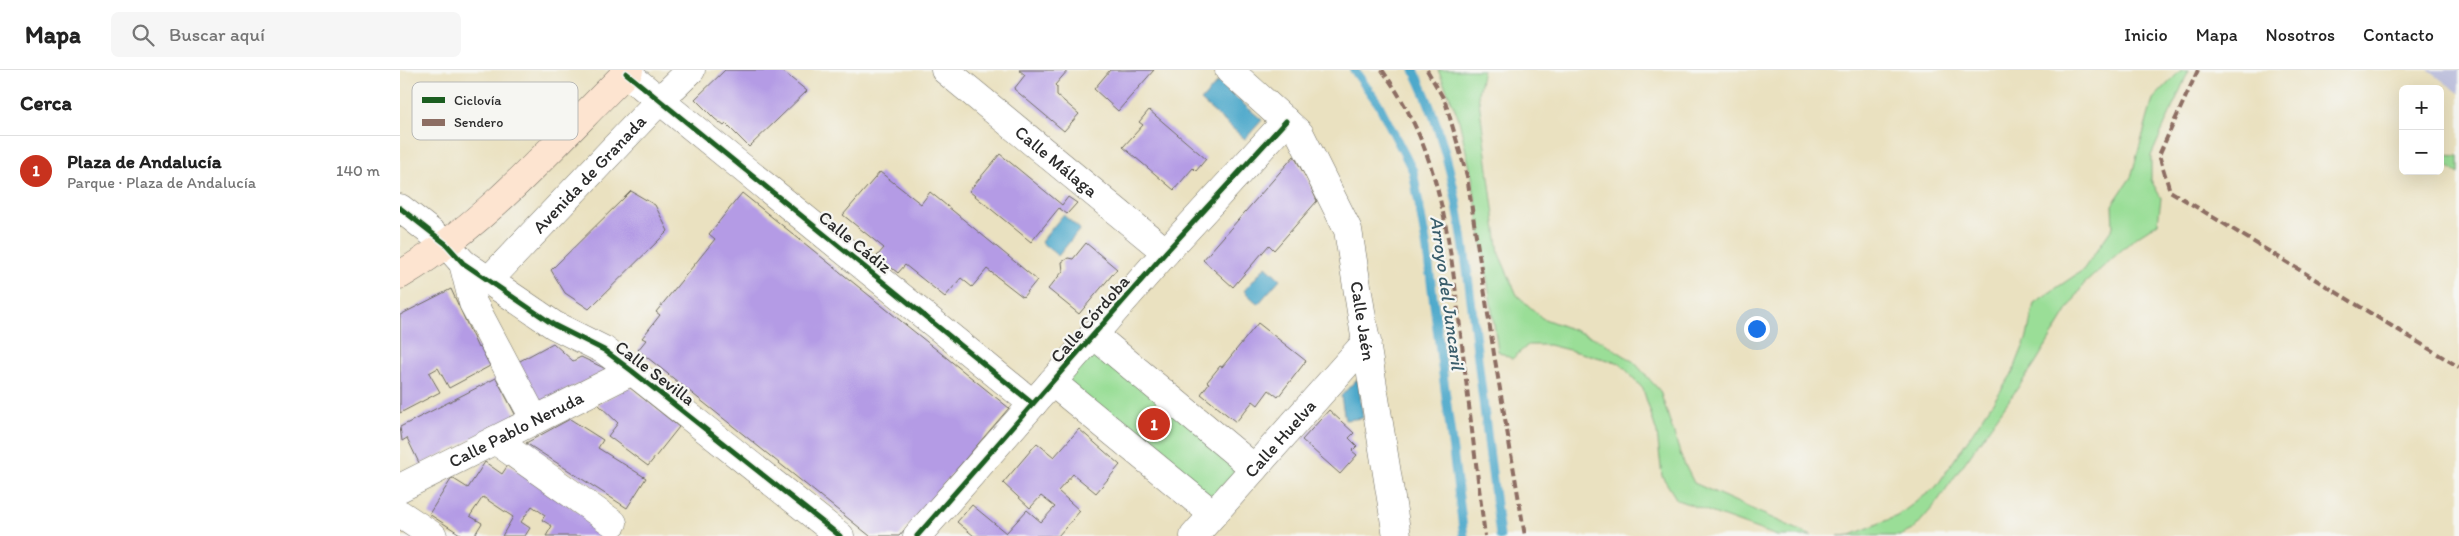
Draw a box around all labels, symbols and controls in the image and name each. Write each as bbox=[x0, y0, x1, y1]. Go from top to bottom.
search box bbox=[111, 12, 461, 57]
text: Mapa bbox=[25, 20, 81, 49]
icon: search bbox=[129, 21, 157, 49]
text: Buscar aquí bbox=[169, 23, 265, 46]
text: Inicio bbox=[2124, 24, 2168, 46]
text: Mapa bbox=[2196, 24, 2238, 46]
text: Nosotros bbox=[2266, 24, 2335, 46]
text: Contacto bbox=[2363, 24, 2434, 46]
legend bbox=[412, 82, 578, 140]
map controls bbox=[2399, 85, 2444, 175]
button: + bbox=[2399, 85, 2444, 130]
text: Cerca bbox=[20, 90, 72, 115]
text: Ciclovía bbox=[454, 92, 502, 109]
street label: Avenida de Granada bbox=[528, 110, 651, 238]
text: Sendero bbox=[454, 114, 503, 131]
street label: Calle Málaga bbox=[1010, 121, 1103, 202]
button: − bbox=[2399, 130, 2444, 175]
text: Plaza de Andalucía bbox=[67, 150, 222, 173]
text: 1 bbox=[32, 161, 40, 180]
text: 140 m bbox=[336, 161, 380, 180]
text: Parque · Plaza de Andalucía bbox=[67, 173, 256, 192]
street label: Calle Cádiz bbox=[814, 206, 896, 278]
water label: Arroyo del Juncaril bbox=[1425, 215, 1470, 373]
street label: Calle Córdoba bbox=[1046, 270, 1135, 368]
street label: Calle Jaén bbox=[1345, 280, 1380, 362]
your location bbox=[1744, 316, 1770, 342]
street label: Calle Sevilla bbox=[611, 336, 699, 410]
street label: Calle Pablo Neruda bbox=[445, 386, 588, 473]
street label: Calle Huelva bbox=[1240, 395, 1321, 482]
pin: 1 bbox=[1138, 405, 1170, 443]

